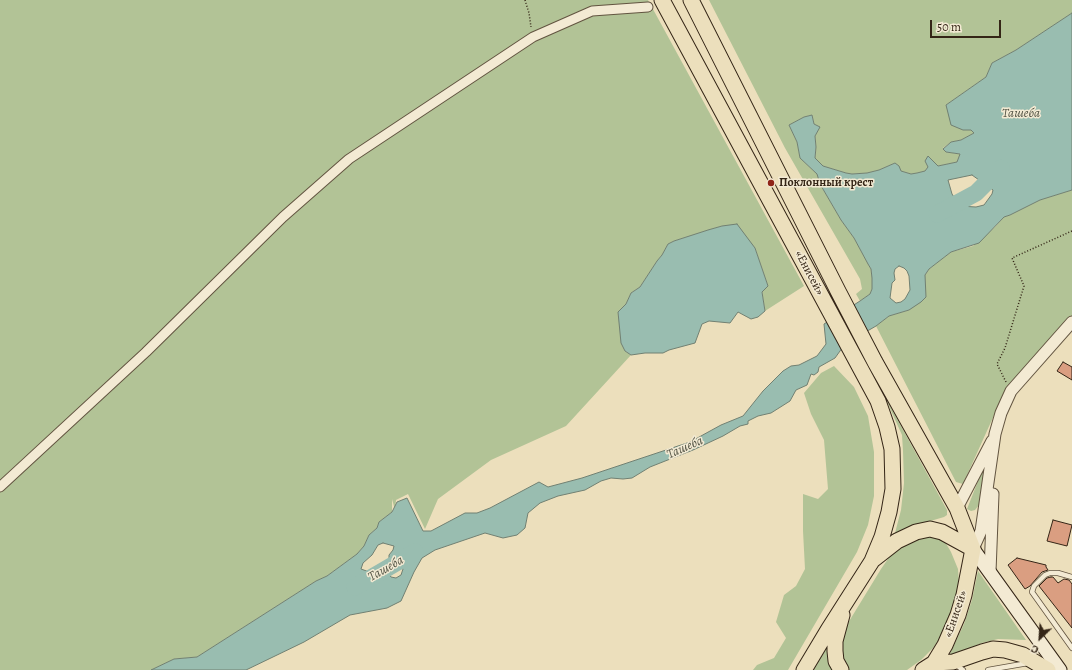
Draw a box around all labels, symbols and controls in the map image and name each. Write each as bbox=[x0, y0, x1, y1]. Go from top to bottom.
scale bar bbox=[932, 12, 1003, 38]
text: 50 m bbox=[937, 19, 961, 35]
water label: Ташеба bbox=[1002, 106, 1040, 122]
place label: Поклонный крест bbox=[779, 176, 873, 190]
marker: Поклонный крест bbox=[766, 178, 776, 188]
street label: «Енисей» bbox=[791, 248, 827, 298]
water label: Ташеба bbox=[664, 433, 706, 463]
water label: Ташеба bbox=[366, 553, 406, 585]
street label: «Енисей» bbox=[941, 589, 971, 639]
north arrow bbox=[1020, 618, 1060, 658]
text: С bbox=[1028, 641, 1041, 658]

